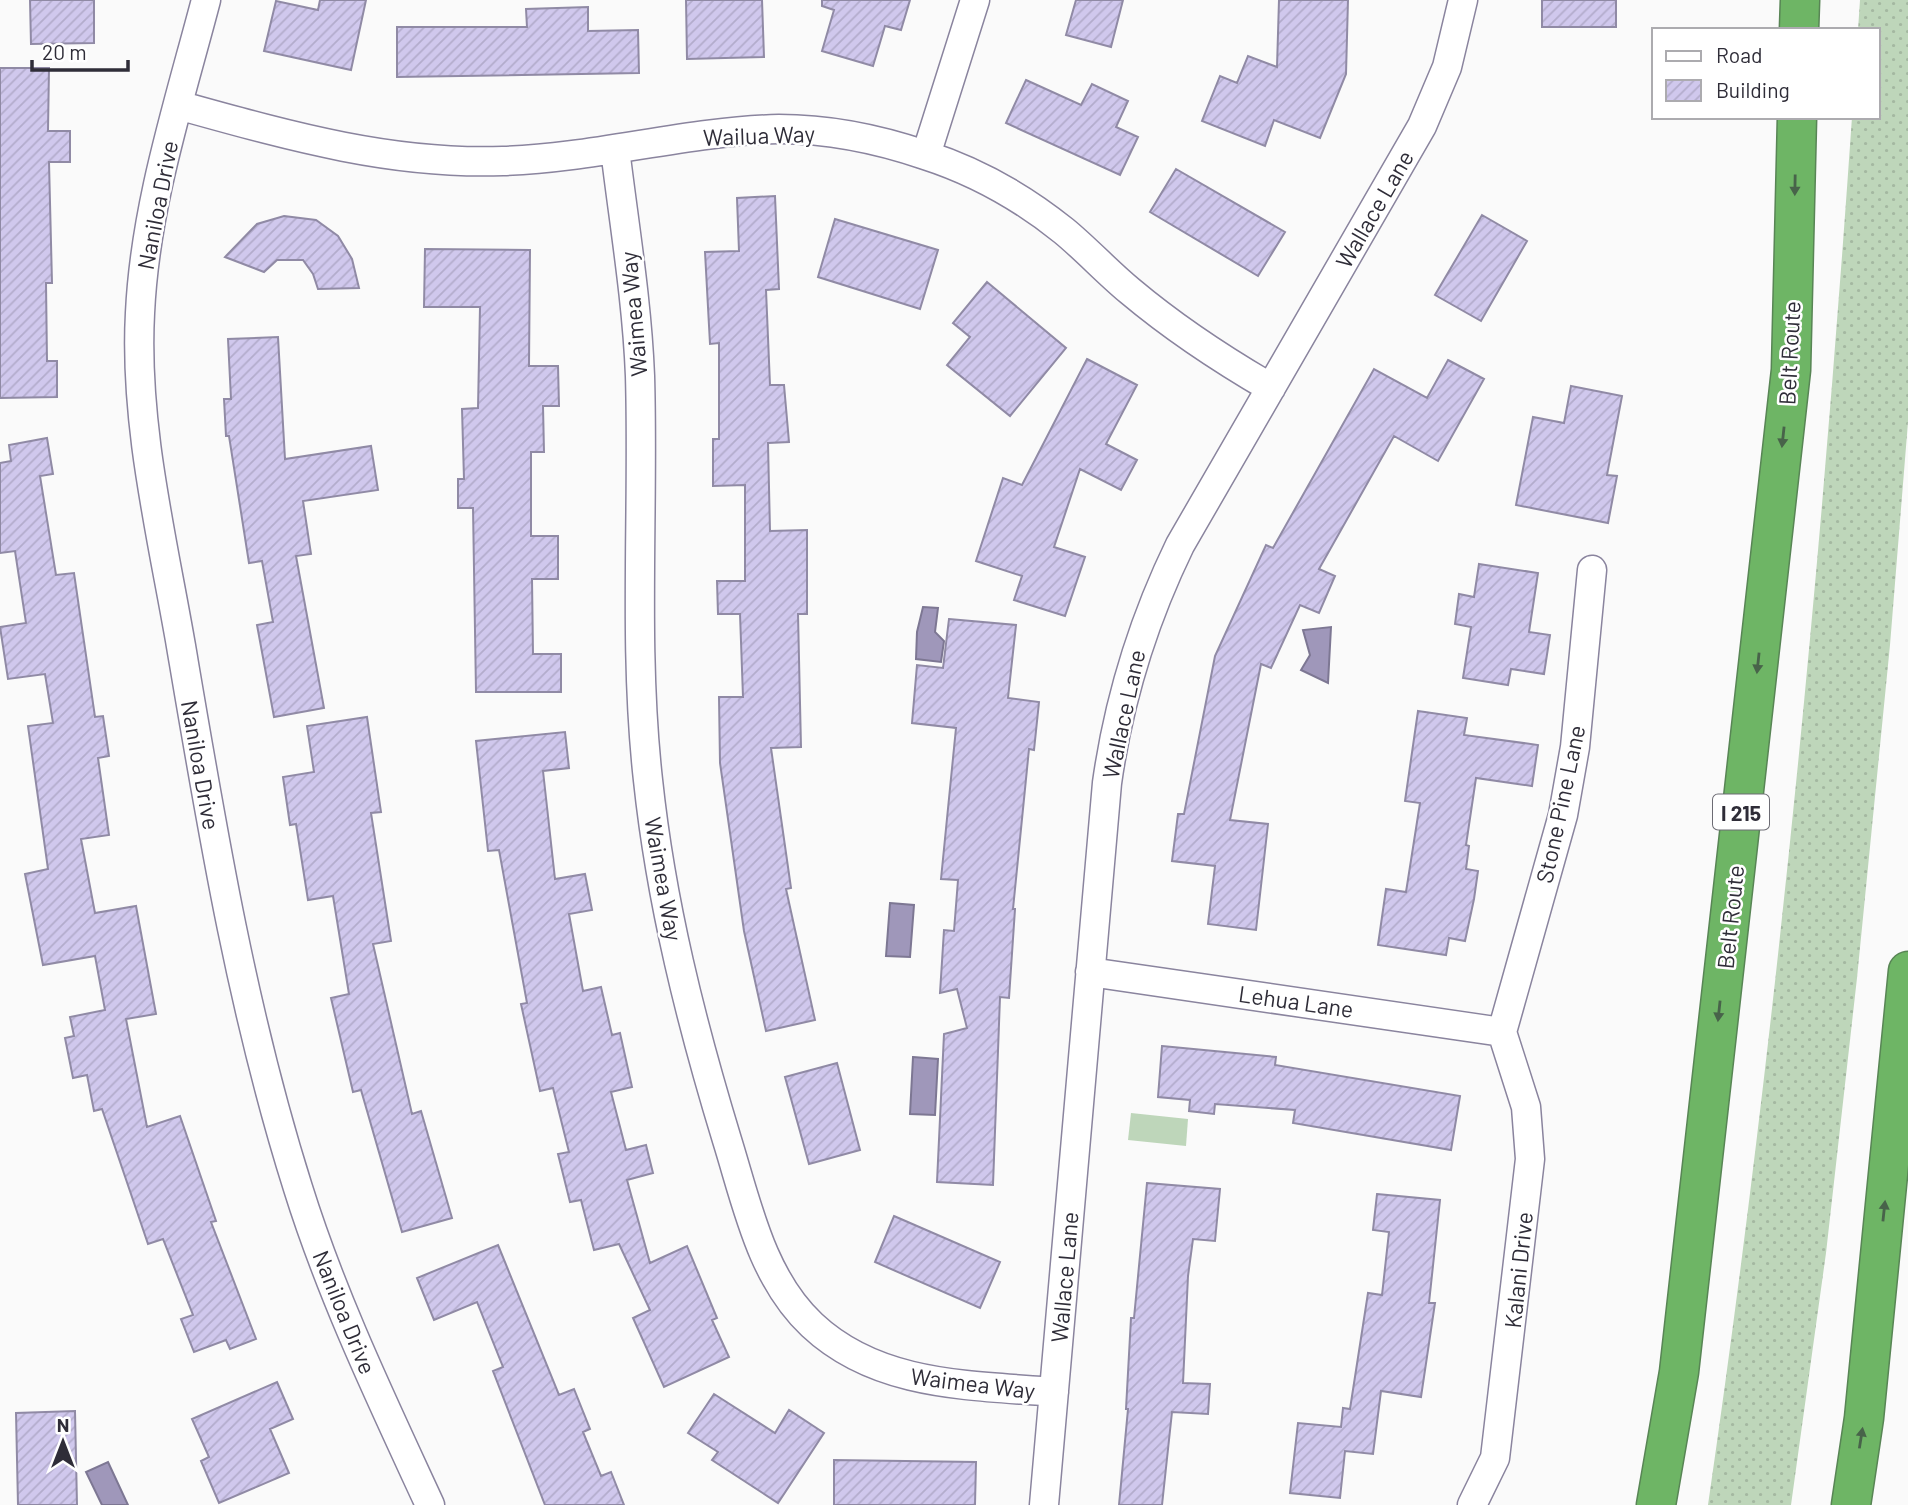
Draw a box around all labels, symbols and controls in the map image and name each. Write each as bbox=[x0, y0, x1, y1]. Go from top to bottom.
scale bar bbox=[32, 28, 128, 72]
legend bbox=[1652, 28, 1880, 119]
text: 20 m bbox=[42, 39, 87, 64]
text: Road bbox=[1716, 42, 1762, 67]
text: Building bbox=[1716, 77, 1790, 102]
street label: Wailua Way bbox=[703, 119, 816, 151]
street label: Naniloa Drive bbox=[131, 138, 183, 272]
street label: Wallace Lane bbox=[1329, 145, 1419, 273]
one-way arrow bbox=[1789, 175, 1801, 197]
street label: Waimea Way bbox=[614, 250, 652, 378]
street label: Belt Route bbox=[1772, 300, 1806, 406]
one-way arrow bbox=[1777, 426, 1788, 448]
street label: Wallace Lane bbox=[1096, 647, 1150, 781]
one-way arrow bbox=[1752, 652, 1763, 674]
street label: Naniloa Drive bbox=[176, 698, 226, 832]
street label: Stone Pine Lane bbox=[1530, 722, 1590, 886]
road number: I 215 bbox=[1713, 794, 1769, 830]
street label: Waimea Way bbox=[639, 815, 689, 944]
street label: Belt Route bbox=[1711, 864, 1749, 970]
street label: Lehua Lane bbox=[1237, 979, 1355, 1023]
one-way arrow bbox=[1713, 1000, 1724, 1022]
one-way arrow bbox=[1879, 1200, 1890, 1222]
street label: Wallace Lane bbox=[1044, 1210, 1084, 1344]
street label: Kalani Drive bbox=[1498, 1210, 1538, 1330]
street label: Naniloa Drive bbox=[307, 1246, 383, 1378]
street label: Waimea Way bbox=[909, 1361, 1037, 1405]
north arrow bbox=[28, 1407, 98, 1477]
text: N bbox=[57, 1413, 69, 1436]
one-way arrow bbox=[1856, 1426, 1867, 1448]

